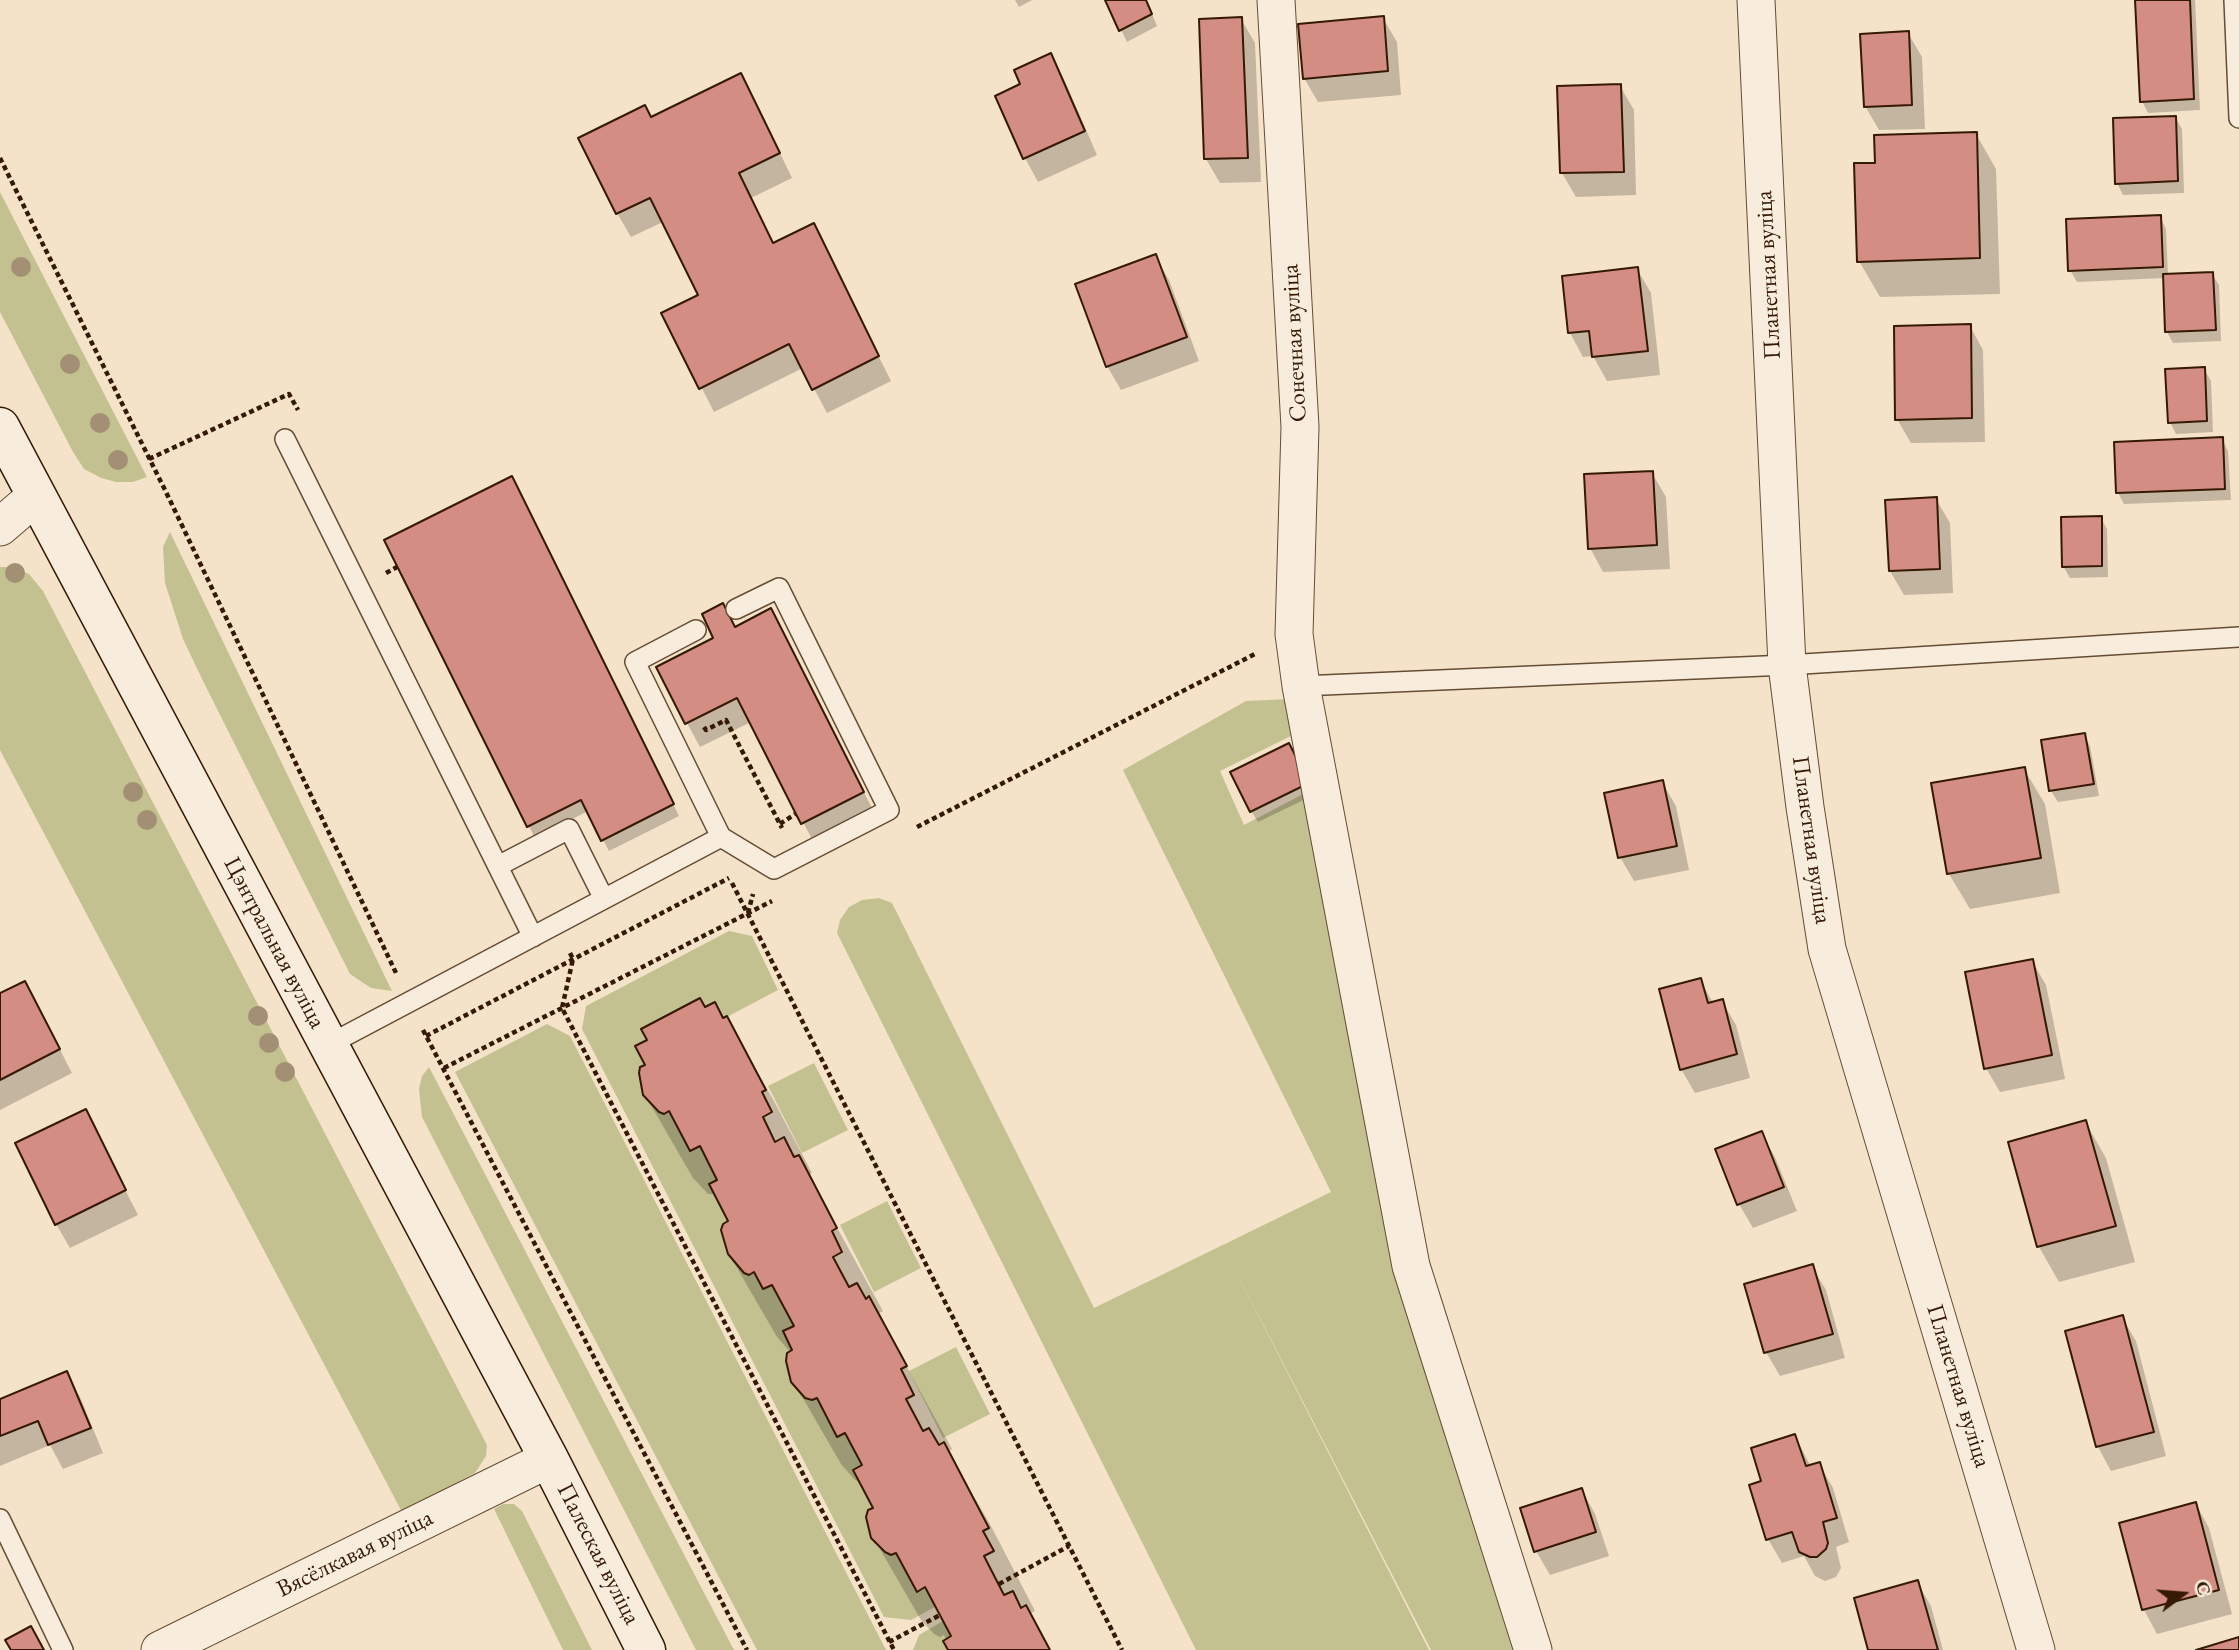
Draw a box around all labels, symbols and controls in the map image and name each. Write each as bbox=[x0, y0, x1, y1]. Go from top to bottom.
street label: Планетная вуліца bbox=[1750, 190, 1788, 360]
street label: Сонечная вуліца bbox=[1276, 263, 1314, 423]
street label: Планетная вуліца bbox=[1785, 754, 1837, 926]
street label: Цэнтральная вуліца bbox=[217, 852, 331, 1034]
street label: Планетная вуліца bbox=[1919, 1301, 1997, 1471]
street label: Палеская вуліца bbox=[550, 1478, 646, 1630]
street label: Вясёлкавая вуліца bbox=[272, 1504, 438, 1604]
north arrow bbox=[2148, 1559, 2218, 1629]
text: С bbox=[2190, 1578, 2218, 1598]

